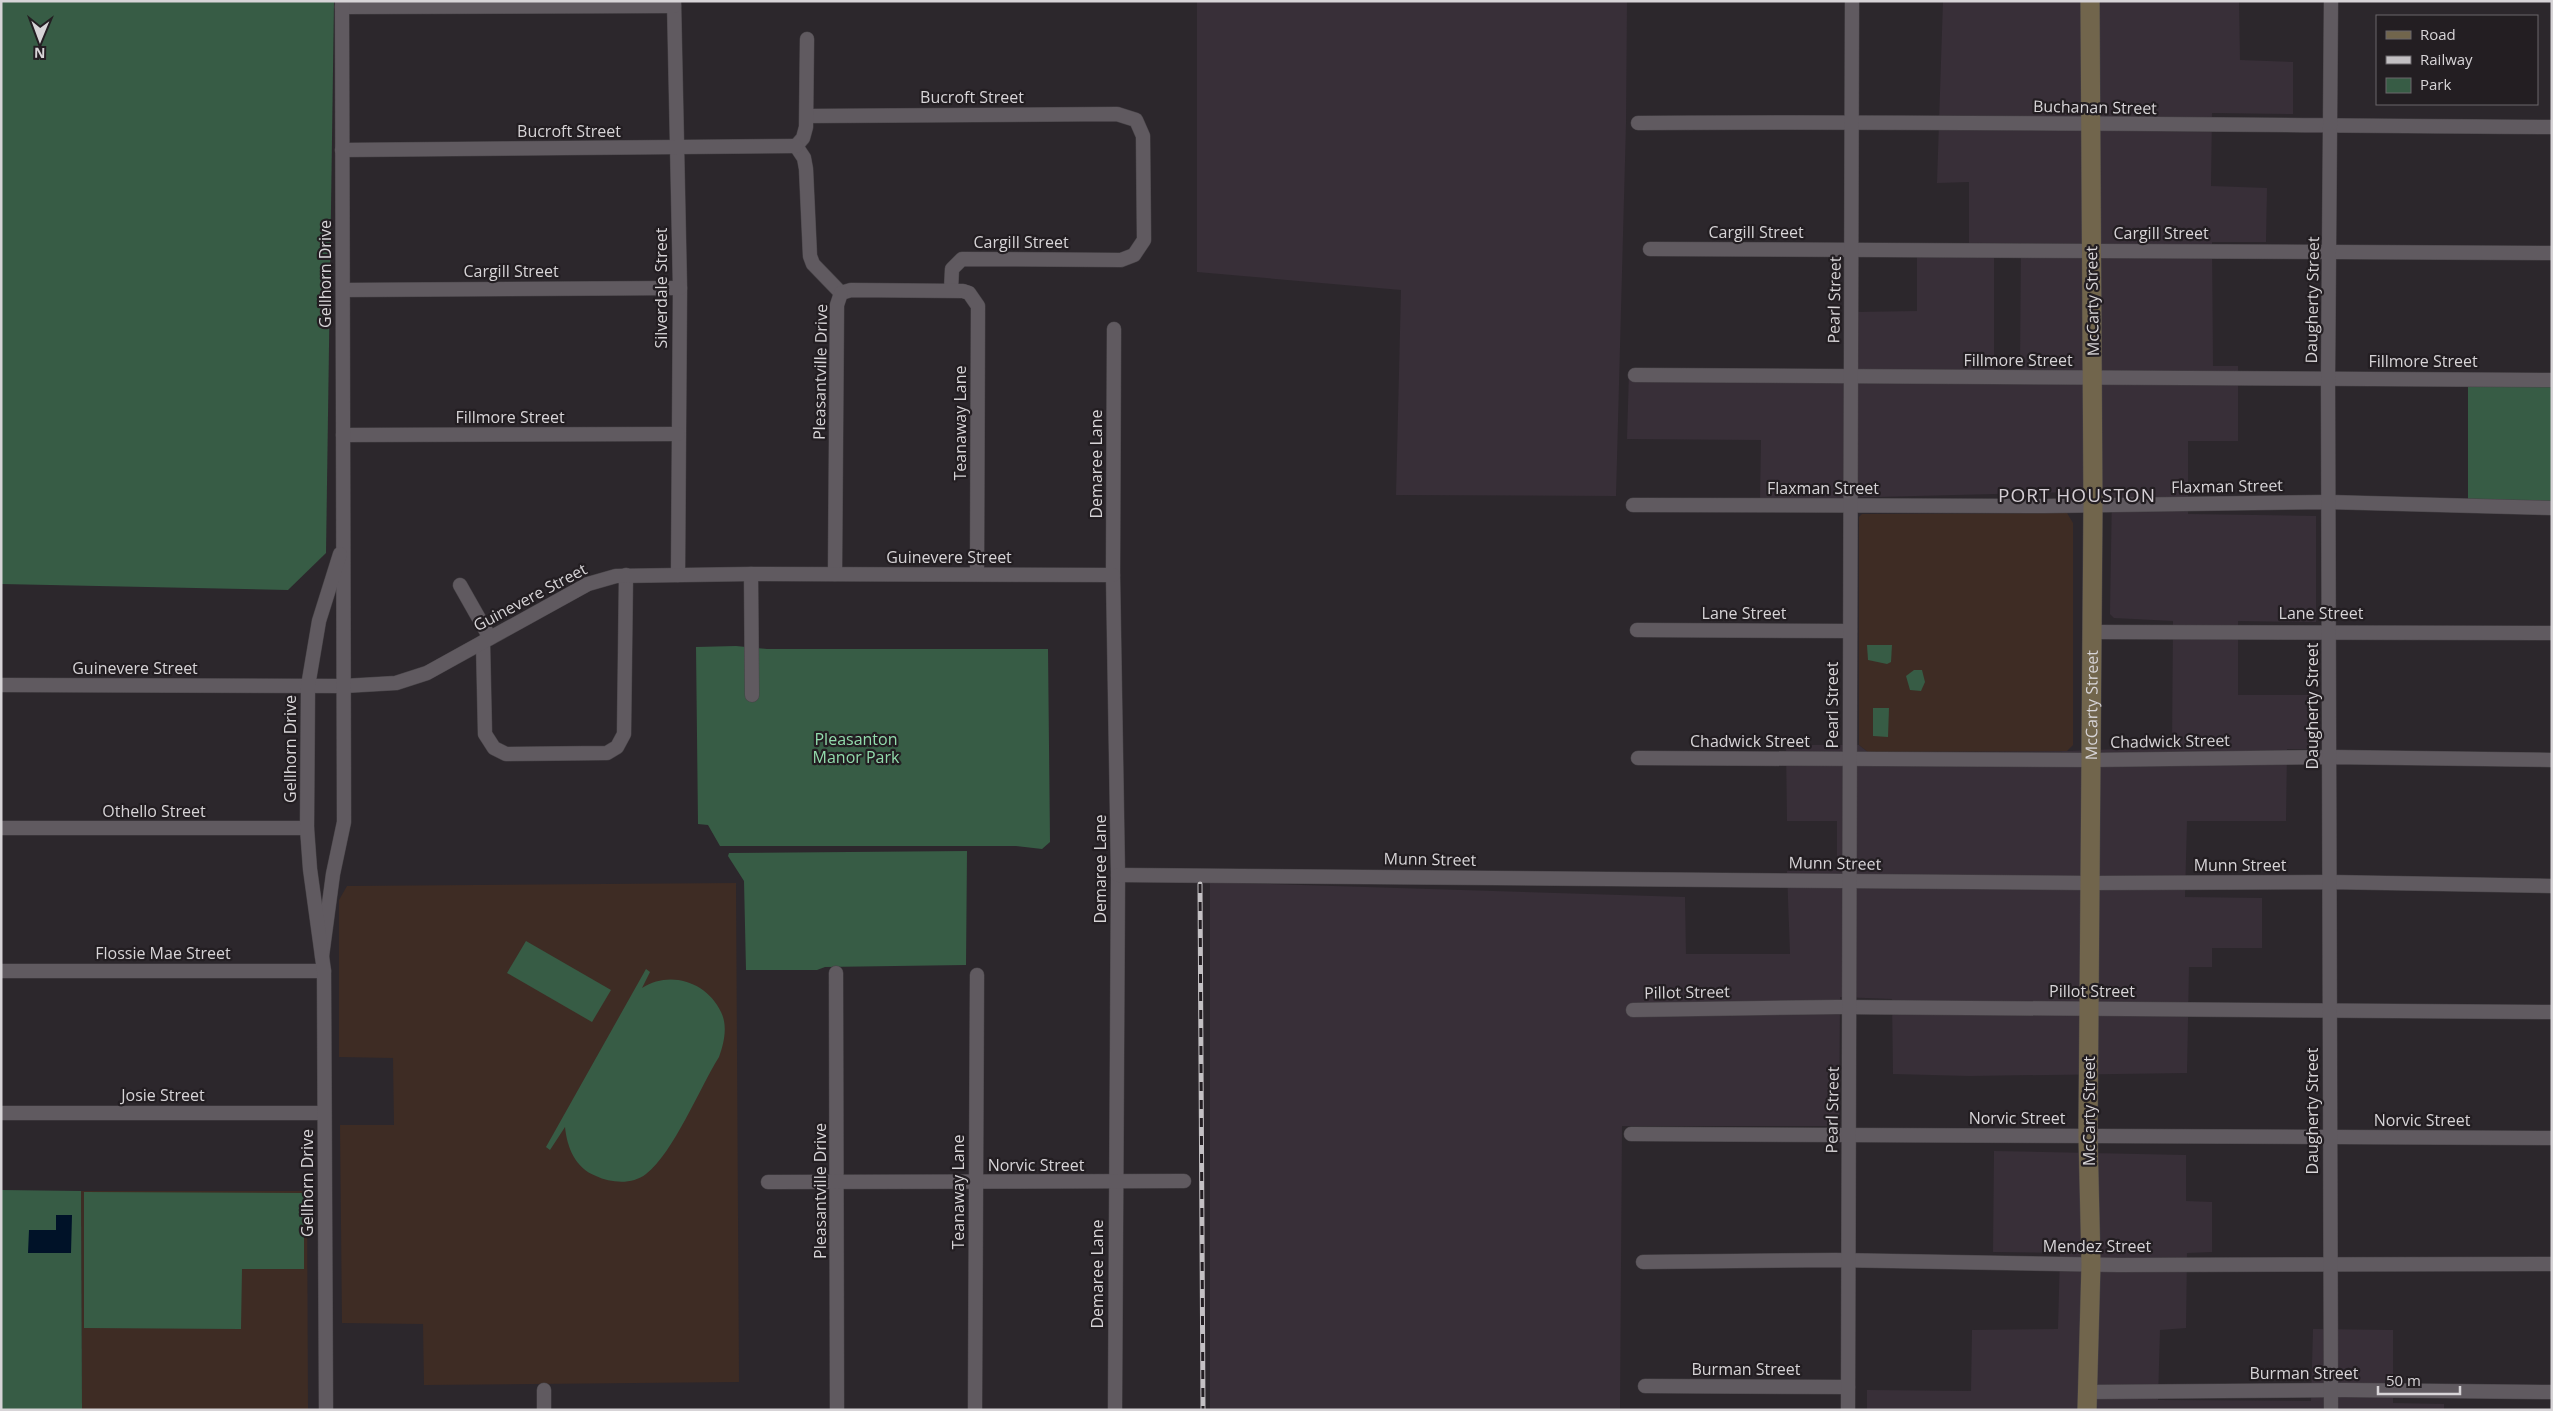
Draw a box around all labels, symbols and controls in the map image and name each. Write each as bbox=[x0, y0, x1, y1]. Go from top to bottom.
north arrow bbox=[15, 15, 65, 65]
legend bbox=[2376, 15, 2538, 105]
text: Road bbox=[2420, 24, 2456, 44]
text: N bbox=[34, 44, 46, 63]
text: Railway bbox=[2420, 49, 2473, 69]
text: Park bbox=[2420, 74, 2451, 94]
street label: Bucroft Street bbox=[920, 86, 1024, 108]
street label: Buchanan Street bbox=[2033, 95, 2157, 119]
street label: Bucroft Street bbox=[517, 120, 621, 142]
street label: Gellhorn Drive bbox=[314, 220, 336, 328]
street label: Cargill Street bbox=[1708, 221, 1804, 243]
street label: Cargill Street bbox=[2113, 222, 2209, 244]
street label: Silverdale Street bbox=[650, 227, 672, 348]
street label: Cargill Street bbox=[973, 231, 1069, 253]
street label: Daugherty Street bbox=[2300, 236, 2324, 364]
street label: McCarty Street bbox=[2080, 245, 2104, 356]
street label: Pearl Street bbox=[1822, 256, 1846, 344]
street label: Cargill Street bbox=[463, 260, 559, 282]
street label: Pleasantville Drive bbox=[808, 304, 832, 440]
street label: Fillmore Street bbox=[1963, 349, 2073, 371]
street label: Fillmore Street bbox=[2368, 350, 2478, 372]
street label: Teanaway Lane bbox=[949, 366, 971, 480]
street label: Fillmore Street bbox=[455, 406, 565, 428]
street label: Demaree Lane bbox=[1085, 409, 1107, 519]
street label: Flaxman Street bbox=[2171, 474, 2283, 498]
street label: Flaxman Street bbox=[1767, 477, 1879, 499]
district label: PORT HOUSTON bbox=[1998, 482, 2156, 508]
street label: Guinevere Street bbox=[886, 546, 1012, 568]
street label: Guinevere Street bbox=[469, 558, 591, 636]
street label: Lane Street bbox=[1702, 602, 1787, 624]
street label: Lane Street bbox=[2279, 602, 2364, 624]
street label: Daugherty Street bbox=[2301, 642, 2323, 769]
street label: McCarty Street bbox=[2080, 650, 2103, 760]
street label: Guinevere Street bbox=[72, 657, 198, 679]
street label: Pearl Street bbox=[1821, 661, 1843, 748]
street label: Gellhorn Drive bbox=[279, 695, 301, 803]
park label: Pleasanton Manor Park bbox=[813, 728, 900, 768]
street label: Chadwick Street bbox=[2110, 729, 2230, 753]
street label: Chadwick Street bbox=[1690, 730, 1810, 752]
street label: Othello Street bbox=[102, 800, 206, 822]
street label: Demaree Lane bbox=[1089, 814, 1111, 924]
street label: Munn Street bbox=[1383, 847, 1477, 871]
street label: Munn Street bbox=[1788, 851, 1882, 875]
street label: Munn Street bbox=[2194, 854, 2287, 876]
street label: Flossie Mae Street bbox=[95, 942, 231, 964]
street label: Pillot Street bbox=[1644, 980, 1730, 1004]
street label: Pillot Street bbox=[2049, 980, 2135, 1002]
street label: Daugherty Street bbox=[2301, 1047, 2323, 1174]
street label: McCarty Street bbox=[2078, 1056, 2100, 1166]
street label: Pearl Street bbox=[1820, 1066, 1844, 1154]
street label: Josie Street bbox=[119, 1084, 205, 1106]
street label: Norvic Street bbox=[1969, 1107, 2066, 1129]
street label: Norvic Street bbox=[2374, 1109, 2471, 1131]
street label: Pleasantville Drive bbox=[809, 1123, 831, 1259]
street label: Gellhorn Drive bbox=[296, 1129, 318, 1237]
street label: Teanaway Lane bbox=[947, 1135, 969, 1249]
street label: Norvic Street bbox=[988, 1154, 1085, 1176]
street label: Demaree Lane bbox=[1086, 1219, 1108, 1329]
street label: Mendez Street bbox=[2043, 1235, 2151, 1257]
street label: Burman Street bbox=[1691, 1358, 1801, 1380]
street label: Burman Street bbox=[2249, 1362, 2359, 1384]
scale bar bbox=[2378, 1364, 2460, 1396]
text: 50 m bbox=[2386, 1370, 2421, 1390]

